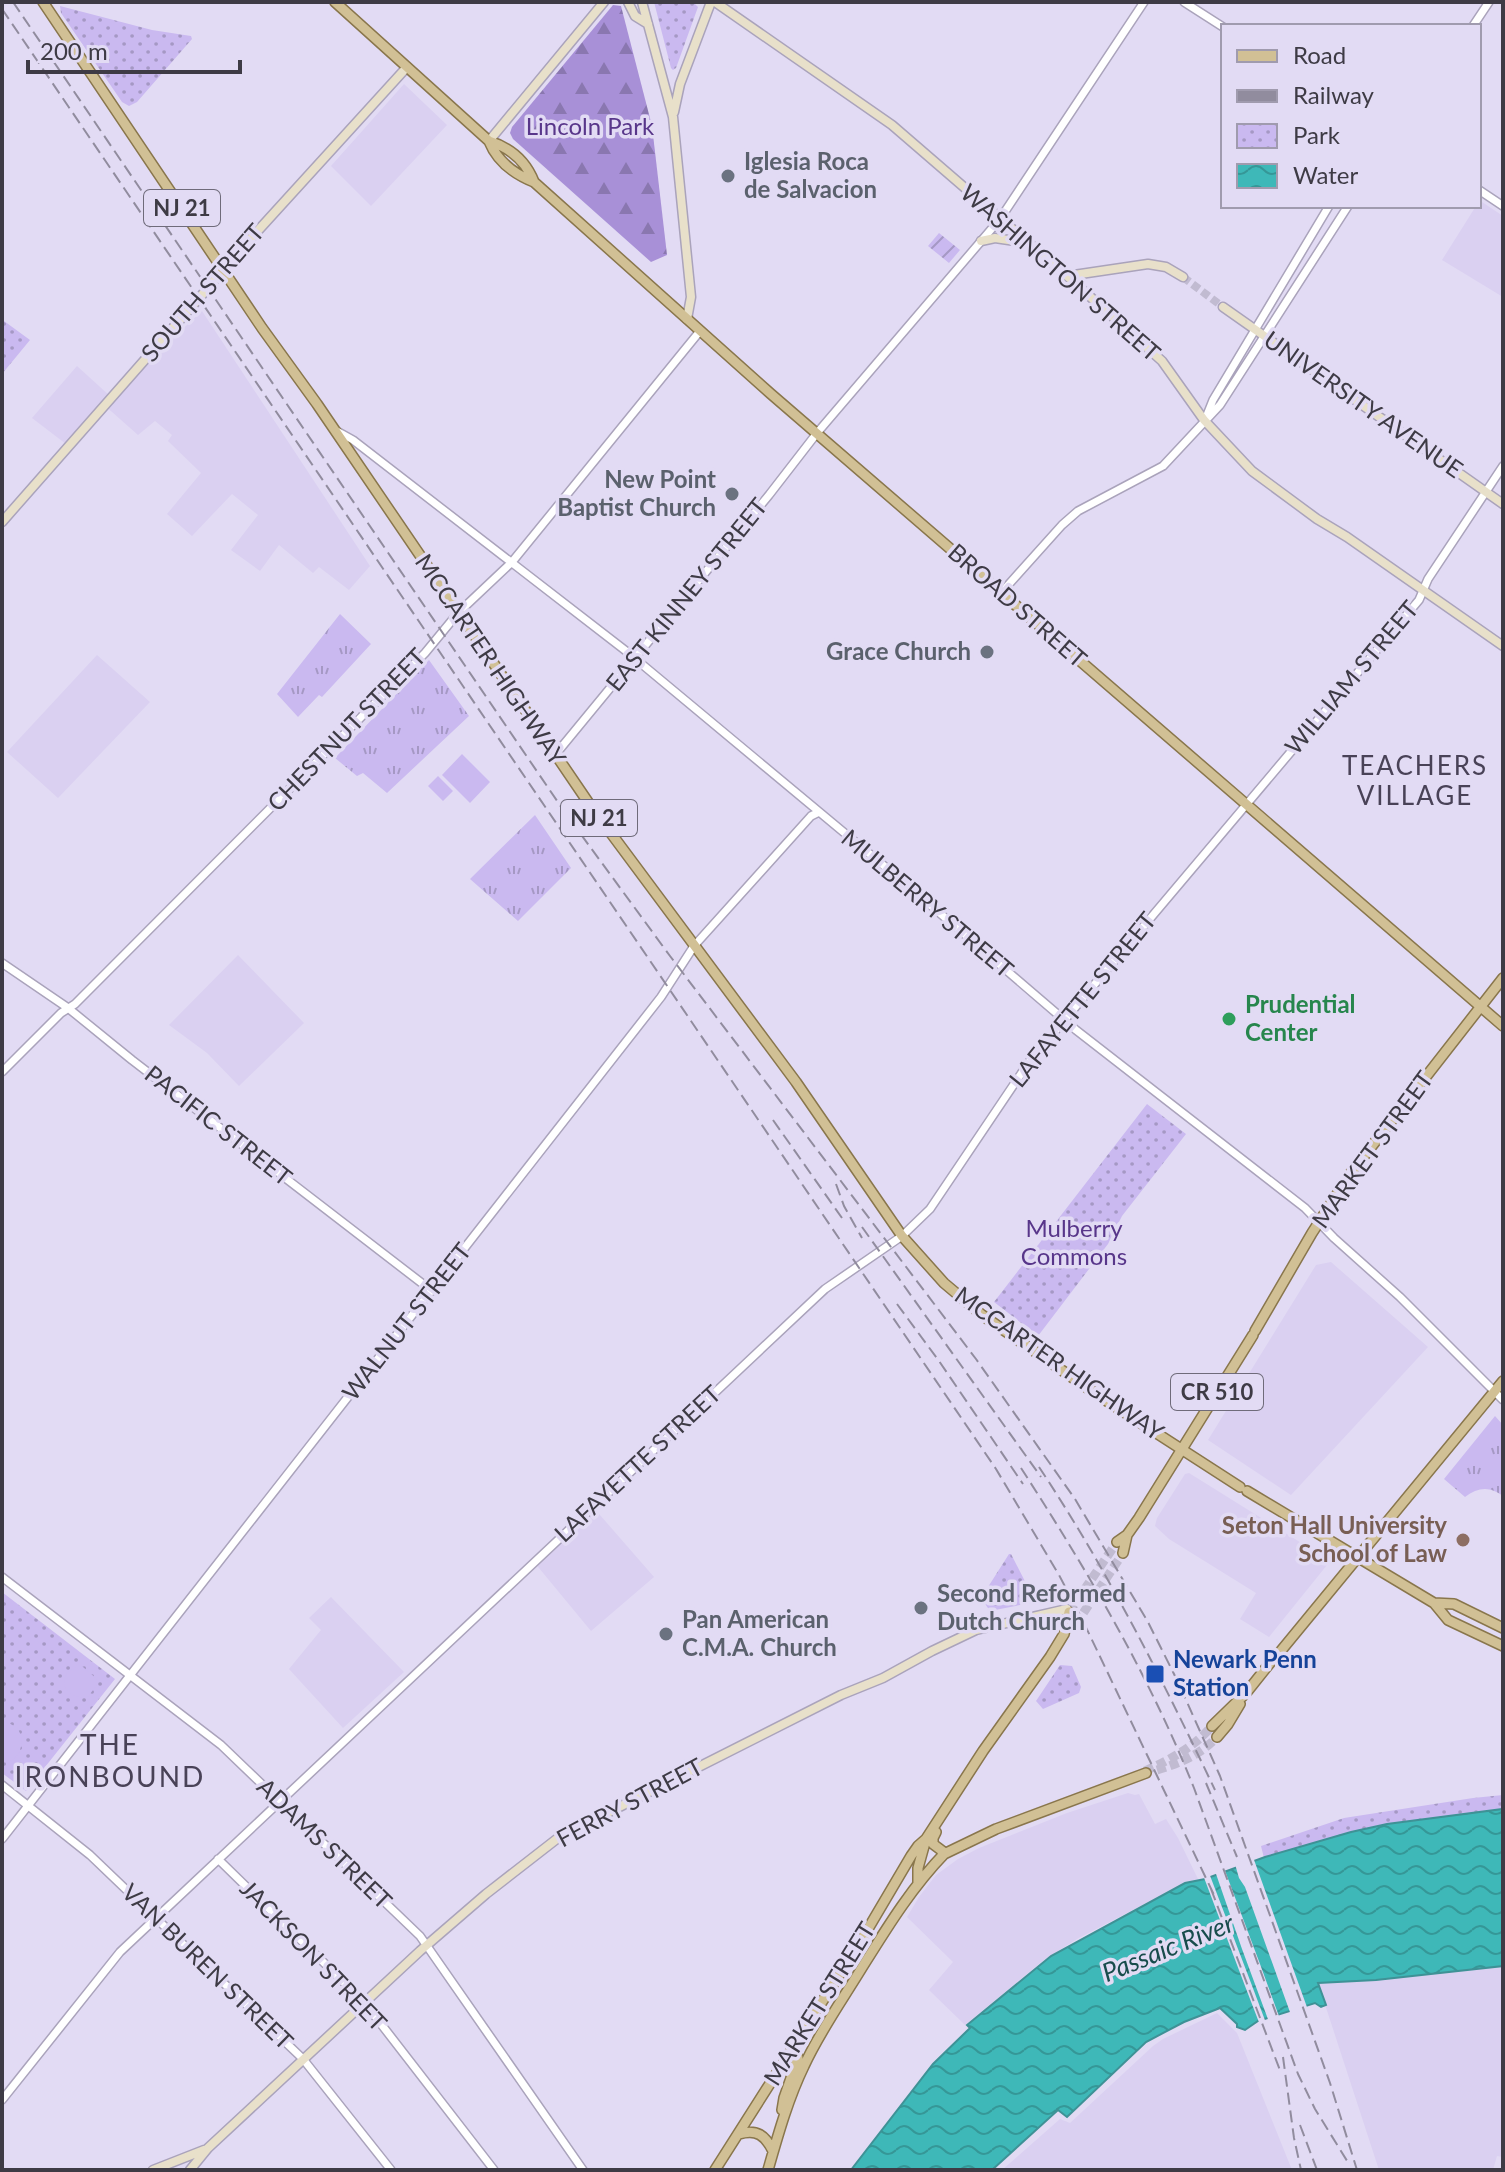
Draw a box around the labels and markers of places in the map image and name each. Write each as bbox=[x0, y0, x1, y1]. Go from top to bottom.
place label: Iglesia Roca de Salvacion bbox=[744, 146, 877, 203]
marker: Iglesia Roca de Salvacion bbox=[719, 167, 737, 185]
place label: New Point Baptist Church bbox=[557, 464, 716, 521]
marker: New Point Baptist Church bbox=[723, 485, 741, 503]
place label: Grace Church bbox=[826, 636, 971, 665]
marker: Grace Church bbox=[978, 643, 996, 661]
place label: Prudential Center bbox=[1245, 989, 1356, 1046]
marker: Prudential Center bbox=[1220, 1010, 1238, 1028]
place label: Seton Hall University School of Law bbox=[1222, 1510, 1448, 1567]
marker: Seton Hall University School of Law bbox=[1454, 1531, 1472, 1549]
place label: Second Reformed Dutch Church bbox=[937, 1578, 1126, 1635]
marker: Second Reformed Dutch Church bbox=[912, 1599, 930, 1617]
place label: Pan American C.M.A. Church bbox=[682, 1604, 837, 1661]
marker: Pan American C.M.A. Church bbox=[657, 1625, 675, 1643]
place label: Newark Penn Station bbox=[1173, 1644, 1317, 1701]
marker: Newark Penn Station bbox=[1144, 1663, 1166, 1685]

